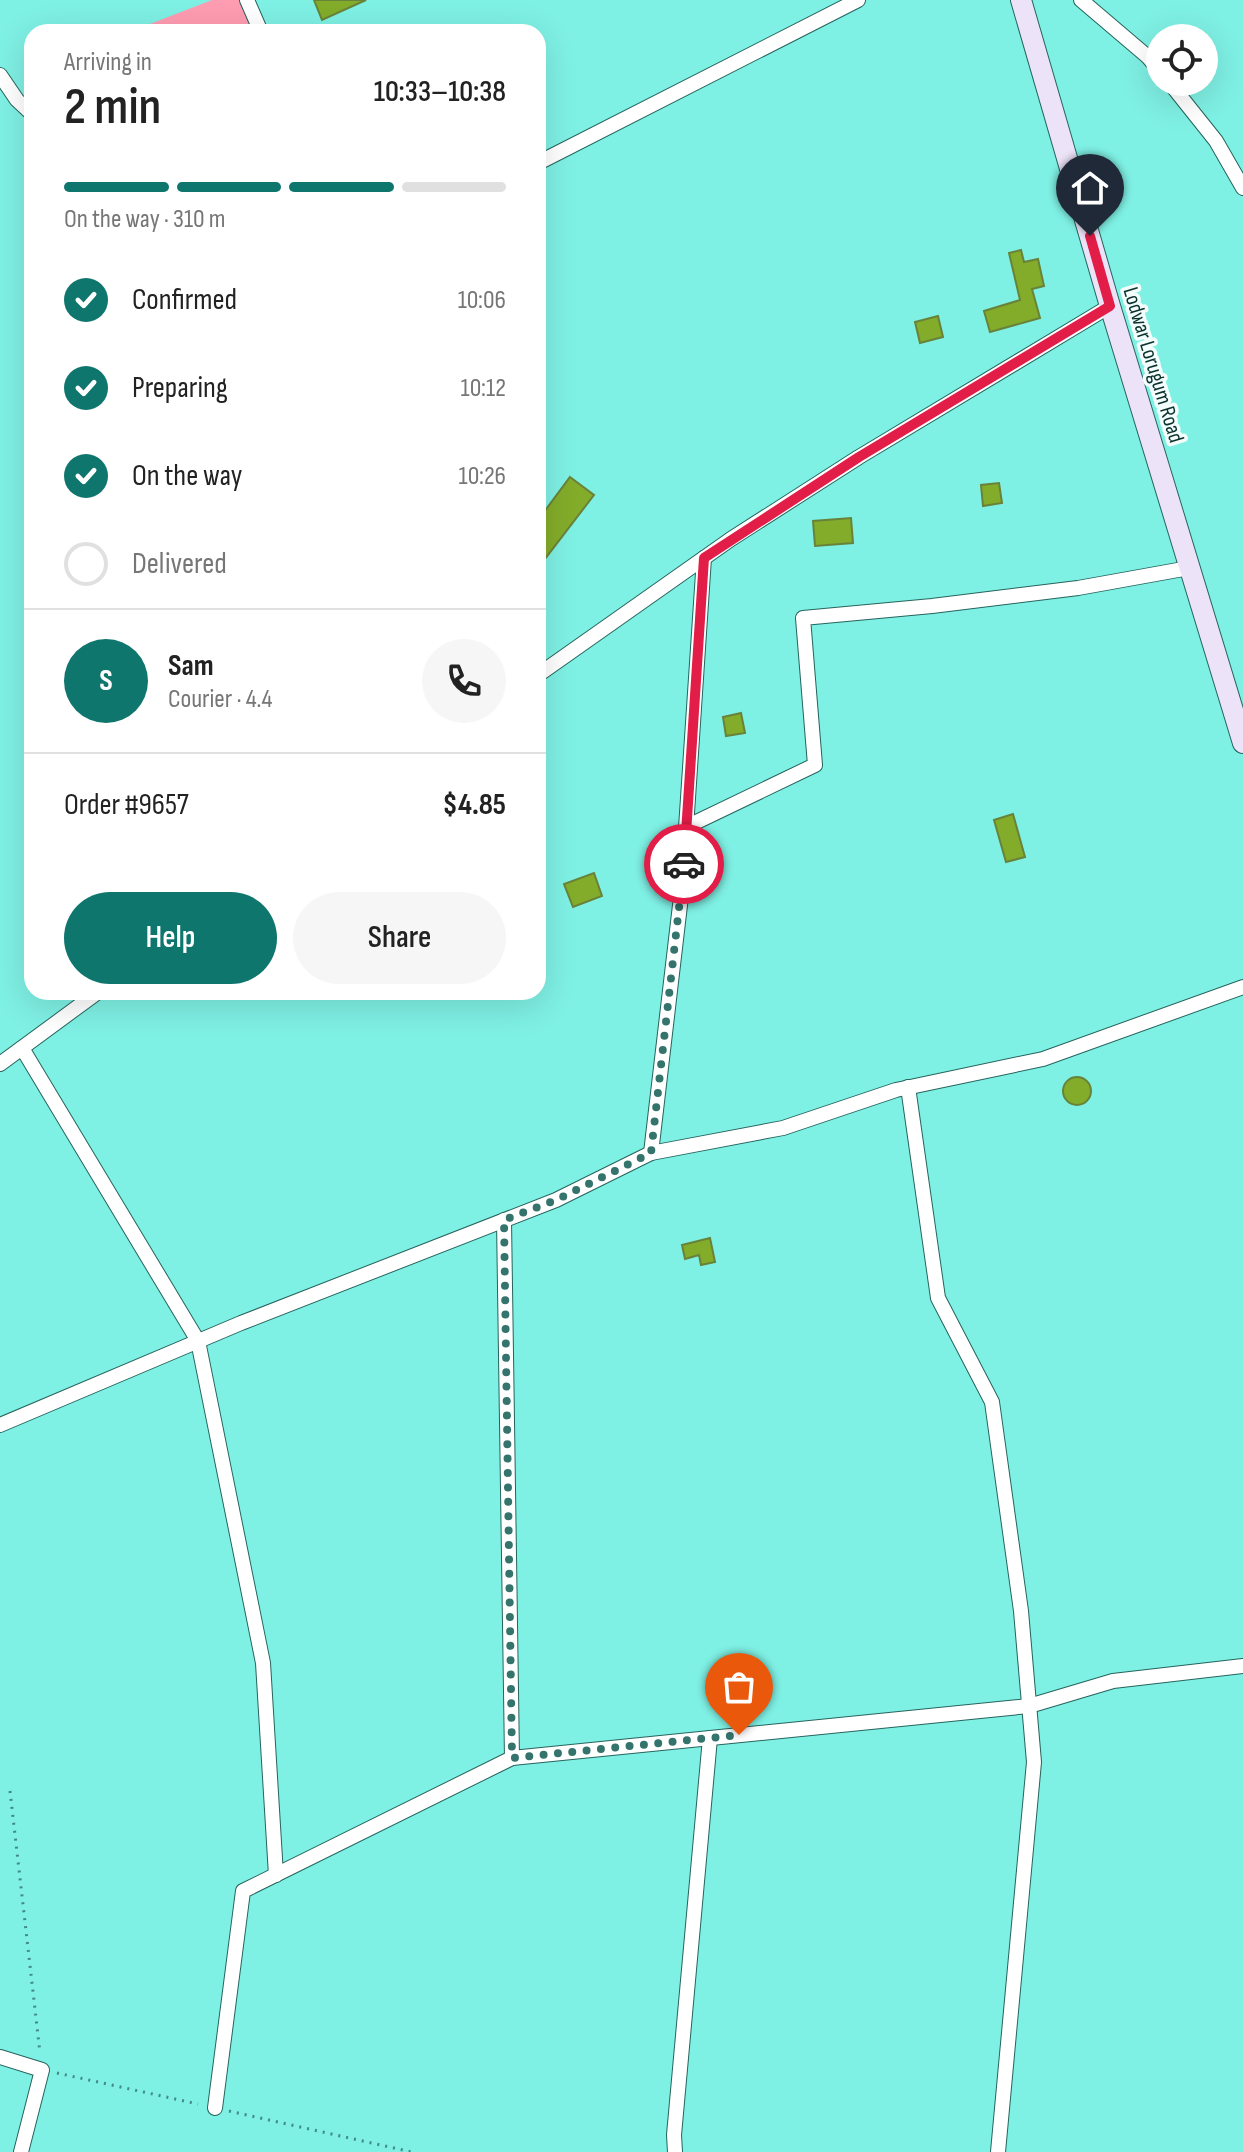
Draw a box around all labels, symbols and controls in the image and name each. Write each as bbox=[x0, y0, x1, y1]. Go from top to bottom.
map controls bbox=[1146, 24, 1218, 96]
button: locate bbox=[1146, 24, 1218, 96]
text: Arriving in bbox=[64, 47, 152, 78]
text: 10:33–10:38 bbox=[374, 74, 506, 110]
text: 2 min bbox=[64, 76, 161, 139]
pin bbox=[1056, 154, 1124, 236]
icon: home bbox=[1068, 166, 1112, 210]
text: On the way · 310 m bbox=[64, 204, 226, 235]
icon: check bbox=[64, 278, 108, 322]
text: Confirmed bbox=[132, 282, 237, 318]
street label: Lodwar Lorugum Road bbox=[1117, 284, 1189, 446]
text: 10:06 bbox=[458, 285, 506, 316]
icon: check bbox=[64, 366, 108, 410]
text: Preparing bbox=[132, 370, 228, 406]
text: 10:12 bbox=[461, 373, 506, 404]
icon: check bbox=[64, 454, 108, 498]
text: On the way bbox=[132, 458, 242, 494]
text: 10:26 bbox=[459, 461, 506, 492]
text: Delivered bbox=[132, 546, 227, 582]
button: phone bbox=[422, 639, 506, 723]
text: Sam bbox=[168, 648, 214, 684]
text: S bbox=[99, 663, 113, 699]
text: Courier · 4.4 bbox=[168, 684, 272, 715]
text: Order #9657 bbox=[64, 787, 189, 823]
text: $4.85 bbox=[443, 787, 506, 823]
courier bbox=[644, 824, 724, 904]
icon: car bbox=[662, 842, 706, 886]
button: Help bbox=[64, 892, 277, 984]
button: Share bbox=[293, 892, 506, 984]
pin bbox=[705, 1653, 773, 1735]
icon: bag bbox=[717, 1665, 761, 1709]

